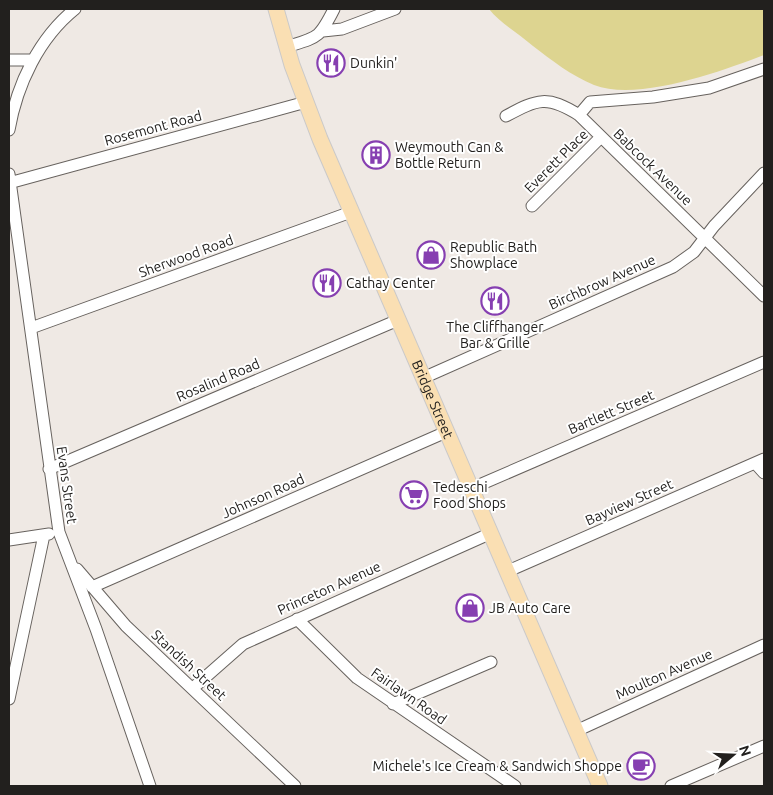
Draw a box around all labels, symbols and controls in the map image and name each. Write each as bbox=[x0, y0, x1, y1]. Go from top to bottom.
restaurant icon: Dunkin' bbox=[316, 48, 346, 78]
place label: Dunkin' bbox=[350, 55, 397, 71]
street label: Rosemont Road bbox=[103, 107, 203, 149]
street label: Everett Place bbox=[521, 126, 591, 196]
street label: Babcock Avenue bbox=[610, 126, 696, 208]
place label: Weymouth Can & Bottle Return bbox=[395, 139, 504, 171]
building icon: Weymouth Can & Bottle Return bbox=[361, 140, 391, 170]
street label: Sherwood Road bbox=[136, 231, 236, 281]
place label: Republic Bath Showplace bbox=[450, 239, 537, 271]
shop icon: Republic Bath Showplace bbox=[416, 240, 446, 270]
street label: Birchbrow Avenue bbox=[546, 251, 658, 313]
restaurant icon: Cathay Center bbox=[312, 268, 342, 298]
place label: Cathay Center bbox=[346, 275, 436, 291]
restaurant icon: The Cliffhanger Bar & Grille bbox=[480, 286, 510, 316]
place label: The Cliffhanger Bar & Grille bbox=[446, 319, 544, 351]
street label: Rosalind Road bbox=[174, 355, 262, 405]
street label: Bridge Street bbox=[409, 358, 457, 441]
street label: Bartlett Street bbox=[566, 387, 657, 437]
street label: Evans Street bbox=[54, 445, 80, 525]
street label: Johnson Road bbox=[219, 471, 307, 521]
street label: Bayview Street bbox=[583, 475, 676, 528]
place label: Tedeschi Food Shops bbox=[433, 479, 506, 511]
supermarket icon: Tedeschi Food Shops bbox=[399, 480, 429, 510]
street label: Princeton Avenue bbox=[275, 558, 383, 618]
shop icon: JB Auto Care bbox=[455, 593, 485, 623]
place label: JB Auto Care bbox=[489, 600, 571, 616]
street label: Standish Street bbox=[148, 626, 230, 704]
street label: Moulton Avenue bbox=[613, 646, 715, 702]
street label: Fairlawn Road bbox=[368, 664, 450, 728]
north arrow bbox=[708, 730, 758, 780]
text: N bbox=[736, 743, 755, 758]
cafe icon: Michele's Ice Cream & Sandwich Shoppe bbox=[626, 751, 656, 781]
place label: Michele's Ice Cream & Sandwich Shoppe bbox=[373, 758, 622, 774]

